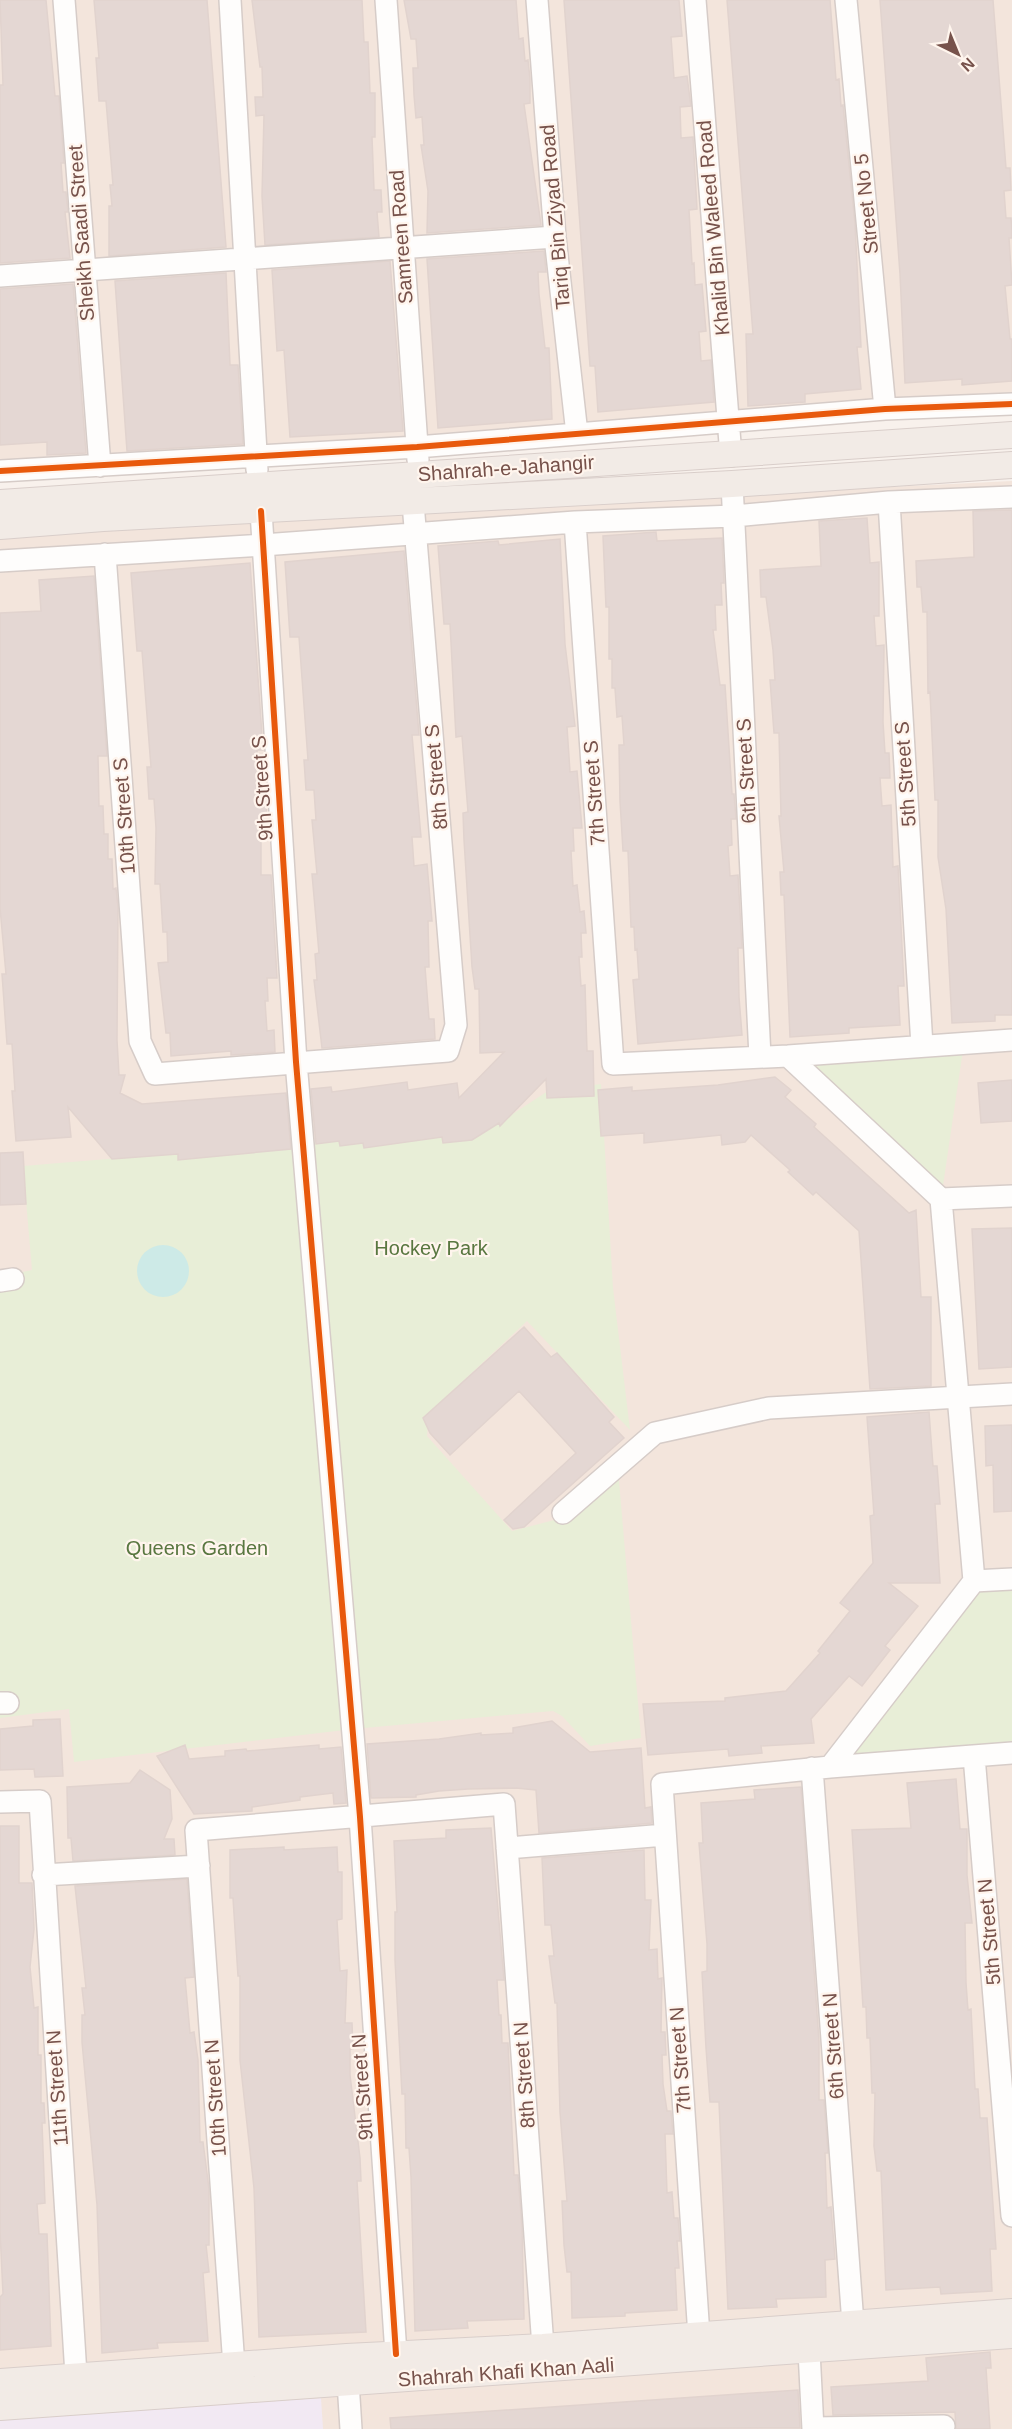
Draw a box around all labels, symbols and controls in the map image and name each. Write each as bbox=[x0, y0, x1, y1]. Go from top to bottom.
north arrow bbox=[928, 24, 988, 84]
text: N bbox=[958, 54, 978, 75]
street label: Khalid Bin Waleed Road bbox=[693, 119, 733, 337]
street label: Tariq Bin Ziyad Road bbox=[536, 124, 574, 310]
street label: Sheikh Saadi Street bbox=[64, 144, 98, 322]
street label: Street No 5 bbox=[850, 153, 882, 255]
street label: Samreen Road bbox=[385, 169, 417, 305]
street label: Shahrah-e-Jahangir bbox=[417, 451, 595, 485]
street label: 6th Street S bbox=[732, 718, 760, 824]
street label: 5th Street S bbox=[890, 721, 920, 827]
street label: 8th Street S bbox=[420, 723, 452, 831]
street label: 9th Street S bbox=[247, 735, 277, 841]
street label: 7th Street S bbox=[579, 740, 609, 846]
street label: 10th Street S bbox=[109, 757, 139, 875]
park label: Hockey Park bbox=[374, 1237, 489, 1259]
park label: Queens Garden bbox=[126, 1537, 268, 1559]
street label: 5th Street N bbox=[973, 1878, 1005, 1986]
street label: 6th Street N bbox=[818, 1992, 848, 2100]
street label: 7th Street N bbox=[665, 2006, 695, 2114]
street label: 8th Street N bbox=[509, 2021, 539, 2129]
street label: 11th Street N bbox=[42, 2029, 72, 2147]
street label: 9th Street N bbox=[347, 2033, 377, 2141]
street label: 10th Street N bbox=[200, 2038, 230, 2158]
street label: Shahrah Khafi Khan Aali bbox=[397, 2353, 615, 2391]

